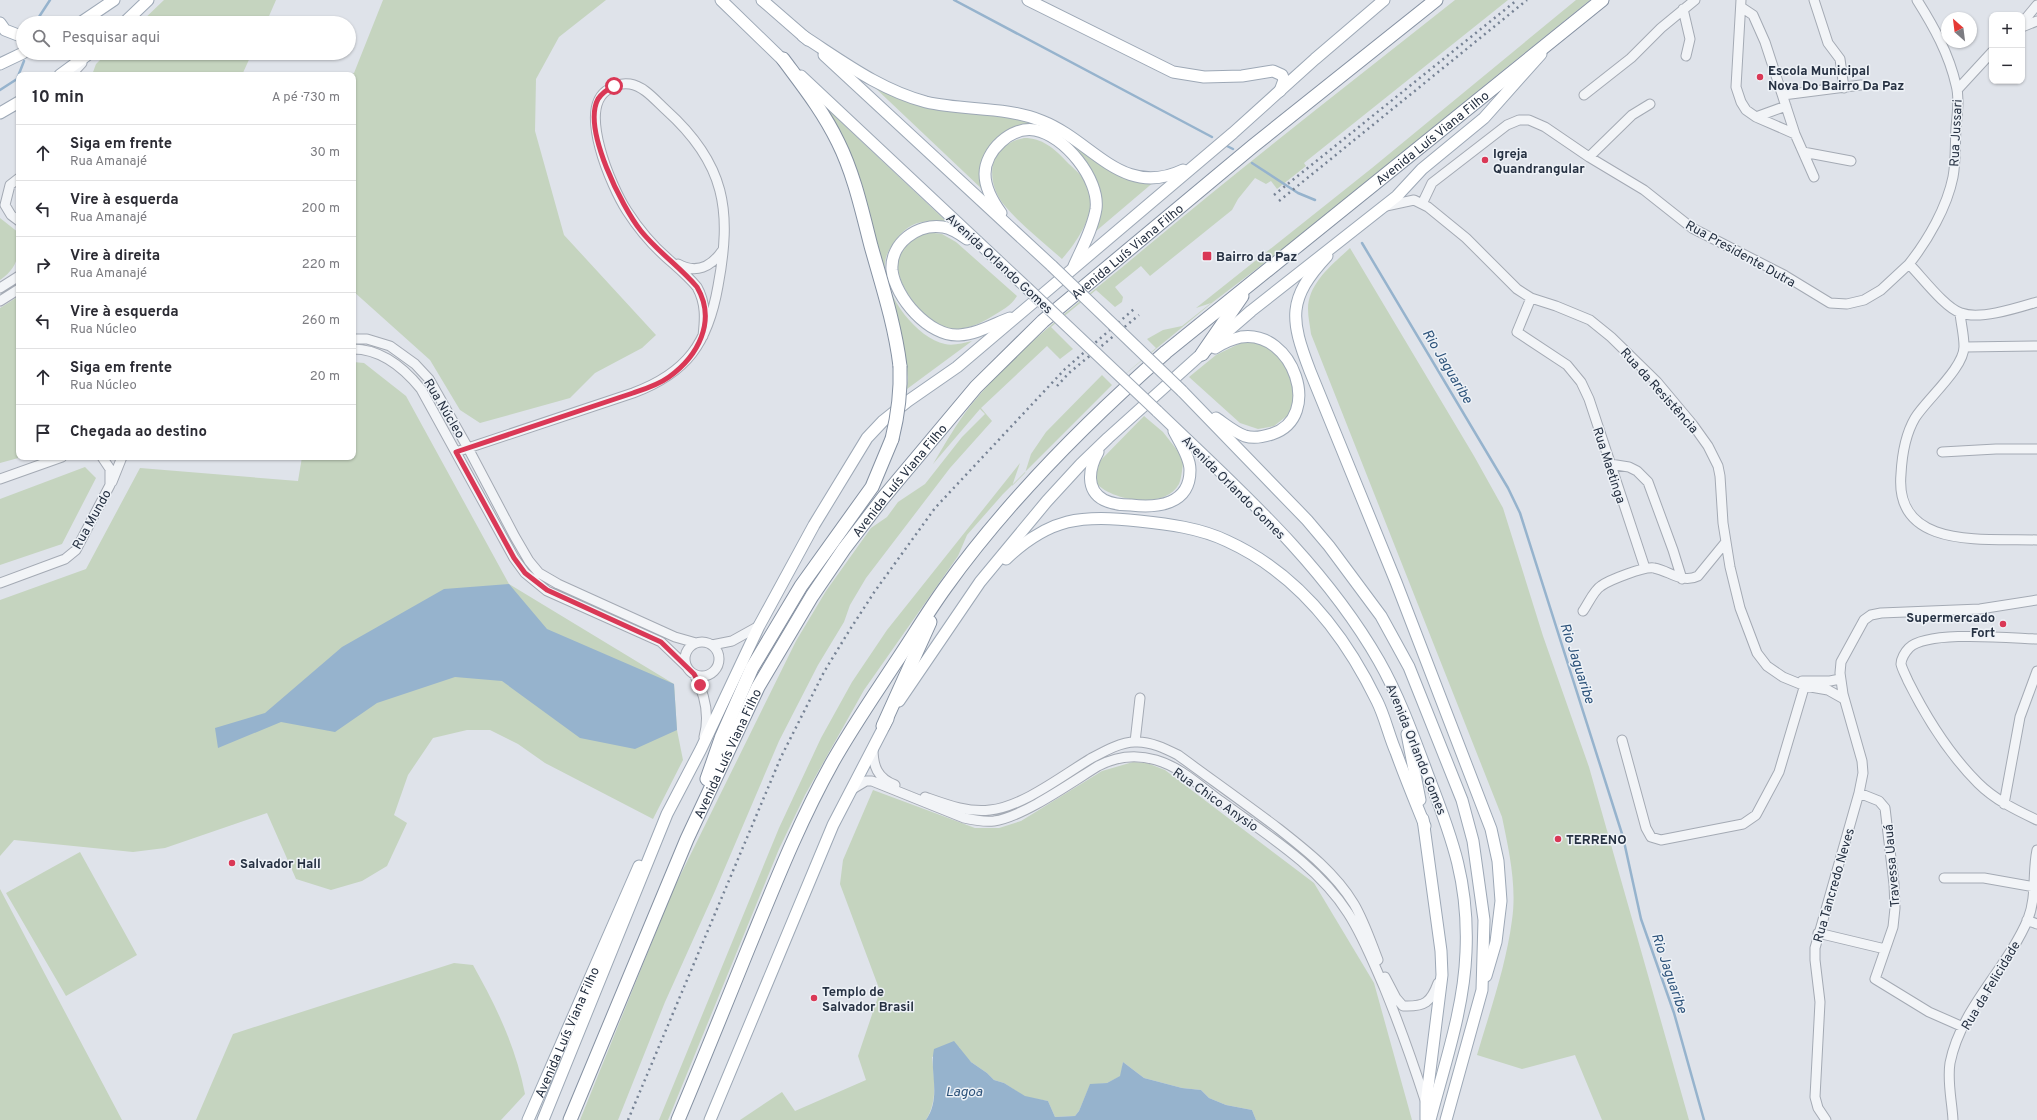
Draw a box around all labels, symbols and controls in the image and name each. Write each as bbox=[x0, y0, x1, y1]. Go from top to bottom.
north arrow bbox=[1941, 12, 1977, 48]
map controls bbox=[1989, 12, 2025, 84]
button: + bbox=[1989, 12, 2025, 48]
search box bbox=[16, 16, 356, 60]
icon: search bbox=[30, 27, 52, 49]
text: Pesquisar aqui bbox=[62, 29, 160, 48]
button: − bbox=[1989, 48, 2025, 84]
place label: Escola Municipal Nova Do Bairro Da Paz bbox=[1768, 64, 1904, 95]
marker: Escola Municipal Nova Do Bairro Da Paz bbox=[1755, 72, 1765, 82]
route start bbox=[605, 77, 623, 95]
text: 10 min bbox=[32, 87, 84, 109]
street label: Avenida Luís Viana Filho bbox=[1373, 88, 1493, 190]
text: A pé · 730 m bbox=[272, 90, 340, 106]
street label: Rua Jussari bbox=[1947, 99, 1967, 167]
text: Siga em frente bbox=[70, 135, 172, 154]
icon: ahead bbox=[32, 142, 54, 164]
text: 30 m bbox=[310, 145, 340, 161]
place label: Igreja Quandrangular bbox=[1493, 147, 1585, 178]
text: Rua Amanajé bbox=[70, 154, 147, 170]
marker: Igreja Quandrangular bbox=[1480, 155, 1490, 165]
text: Vire à esquerda bbox=[70, 191, 179, 210]
icon: left bbox=[32, 198, 54, 220]
text: 200 m bbox=[301, 201, 340, 217]
street label: Avenida Luís Viana Filho bbox=[1069, 201, 1187, 304]
text: Rua Amanajé bbox=[70, 210, 147, 226]
street label: Avenida Orlando Gomes bbox=[942, 211, 1055, 318]
street label: Rua Presidente Dutra bbox=[1682, 218, 1798, 292]
text: Vire à direita bbox=[70, 247, 160, 266]
marker: Bairro da Paz bbox=[1201, 250, 1213, 262]
place label: Bairro da Paz bbox=[1216, 250, 1297, 266]
icon: right bbox=[32, 254, 54, 276]
text: 220 m bbox=[302, 257, 340, 273]
text: Rua Amanajé bbox=[70, 266, 147, 282]
text: Vire à esquerda bbox=[70, 303, 179, 322]
icon: left bbox=[32, 310, 54, 332]
text: 260 m bbox=[302, 313, 340, 329]
text: Rua Núcleo bbox=[70, 322, 137, 338]
water label: Rio Jaguaribe bbox=[1418, 327, 1476, 408]
street label: Rua da Resistência bbox=[1616, 345, 1701, 437]
text: Siga em frente bbox=[70, 359, 172, 378]
icon: ahead bbox=[32, 366, 54, 388]
text: 20 m bbox=[310, 369, 340, 385]
street label: Rua Núcleo bbox=[419, 376, 467, 442]
text: Rua Núcleo bbox=[70, 378, 137, 394]
icon: arrive bbox=[32, 422, 54, 444]
street label: Avenida Luís Viana Filho bbox=[850, 422, 951, 541]
text: Chegada ao destino bbox=[70, 423, 207, 442]
street label: Rua Maetinga bbox=[1588, 425, 1628, 506]
street label: Avenida Orlando Gomes bbox=[1177, 433, 1288, 544]
street label: Rua Mundo bbox=[70, 487, 116, 553]
place label: Supermercado Fort bbox=[1906, 611, 1995, 642]
marker: Supermercado Fort bbox=[1998, 619, 2008, 629]
water label: Rio Jaguaribe bbox=[1556, 621, 1598, 707]
route end bbox=[691, 676, 709, 694]
street label: Avenida Orlando Gomes bbox=[1381, 682, 1449, 818]
street label: Avenida Luís Viana Filho bbox=[692, 687, 766, 822]
street label: Rua Chico Anysio bbox=[1169, 765, 1261, 836]
street label: Travessa Uauá bbox=[1881, 823, 1905, 908]
street label: Rua Tancredo Neves bbox=[1811, 827, 1859, 945]
place label: TERRENO bbox=[1566, 833, 1627, 849]
marker: TERRENO bbox=[1553, 834, 1563, 844]
place label: Salvador Hall bbox=[240, 857, 321, 873]
marker: Salvador Hall bbox=[227, 858, 237, 868]
water label: Rio Jaguaribe bbox=[1647, 931, 1690, 1017]
street label: Rua da Felicidade bbox=[1959, 938, 2025, 1034]
street label: Avenida Luís Viana Filho bbox=[533, 965, 604, 1101]
place label: Templo de Salvador Brasil bbox=[822, 985, 914, 1016]
marker: Templo de Salvador Brasil bbox=[809, 993, 819, 1003]
water label: Lagoa bbox=[945, 1084, 983, 1101]

